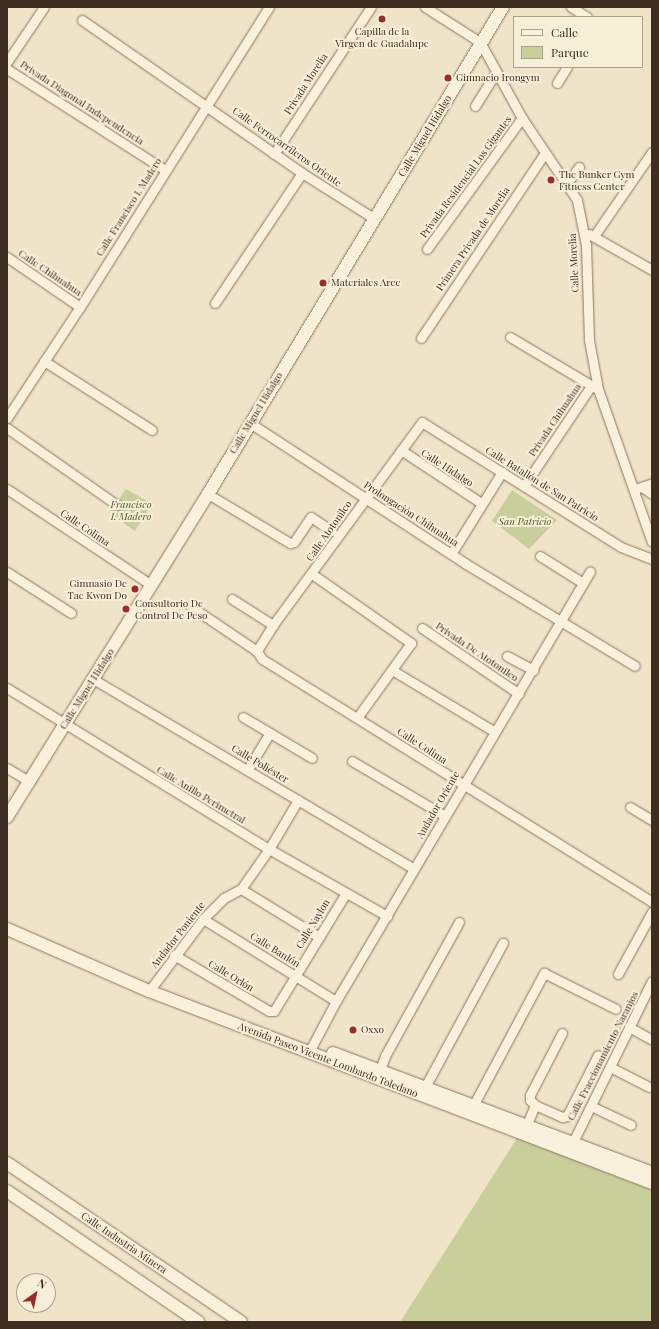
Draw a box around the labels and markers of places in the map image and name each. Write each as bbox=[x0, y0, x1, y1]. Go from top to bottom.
marker: Capilla de la Virgen de Guadalupe bbox=[377, 14, 387, 24]
place label: Capilla de la Virgen de Guadalupe bbox=[335, 25, 429, 48]
place label: Gimnacio Irongym bbox=[456, 72, 540, 84]
marker: Gimnacio Irongym bbox=[443, 73, 453, 83]
place label: The Bunker Gym Fitness Center bbox=[559, 168, 635, 192]
marker: The Bunker Gym Fitness Center bbox=[546, 175, 556, 185]
place label: Materiales Arce bbox=[331, 277, 401, 289]
marker: Materiales Arce bbox=[318, 278, 328, 288]
place label: Gimnasio De Tae Kwon Do bbox=[68, 577, 127, 600]
marker: Gimnasio De Tae Kwon Do bbox=[130, 584, 140, 594]
place label: Consultorio De Control De Peso bbox=[135, 597, 207, 620]
marker: Consultorio De Control De Peso bbox=[120, 603, 132, 615]
place label: Oxxo bbox=[361, 1024, 384, 1036]
marker: Oxxo bbox=[348, 1025, 358, 1035]

